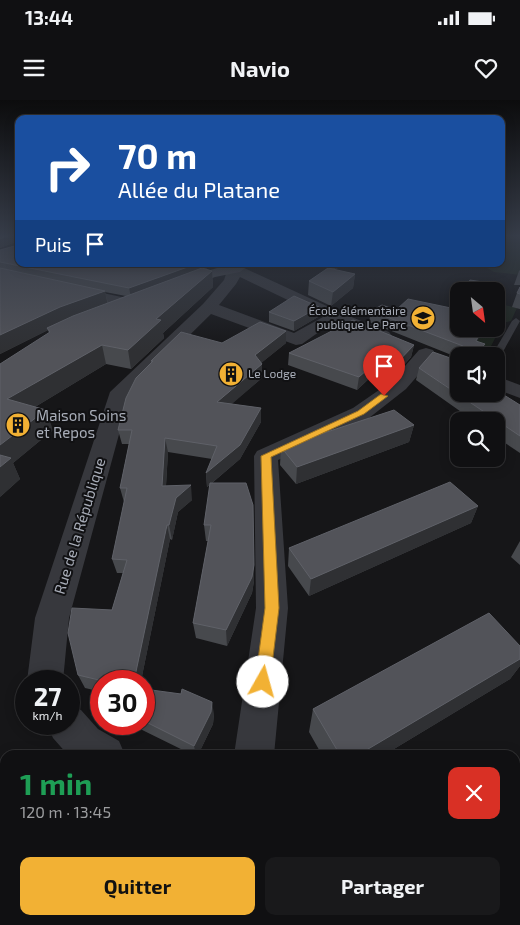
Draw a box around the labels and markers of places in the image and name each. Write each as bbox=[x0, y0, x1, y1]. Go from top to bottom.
place label: École élémentaire publique Le Parc bbox=[308, 303, 406, 331]
school or university icon: École élémentaire publique Le Parc bbox=[410, 305, 436, 331]
pin bbox=[363, 345, 405, 396]
building icon: Le Lodge bbox=[218, 361, 244, 387]
place label: Le Lodge bbox=[248, 366, 296, 380]
place label: Maison Soins et Repos bbox=[36, 406, 126, 441]
building icon: Maison Soins et Repos bbox=[5, 412, 31, 438]

